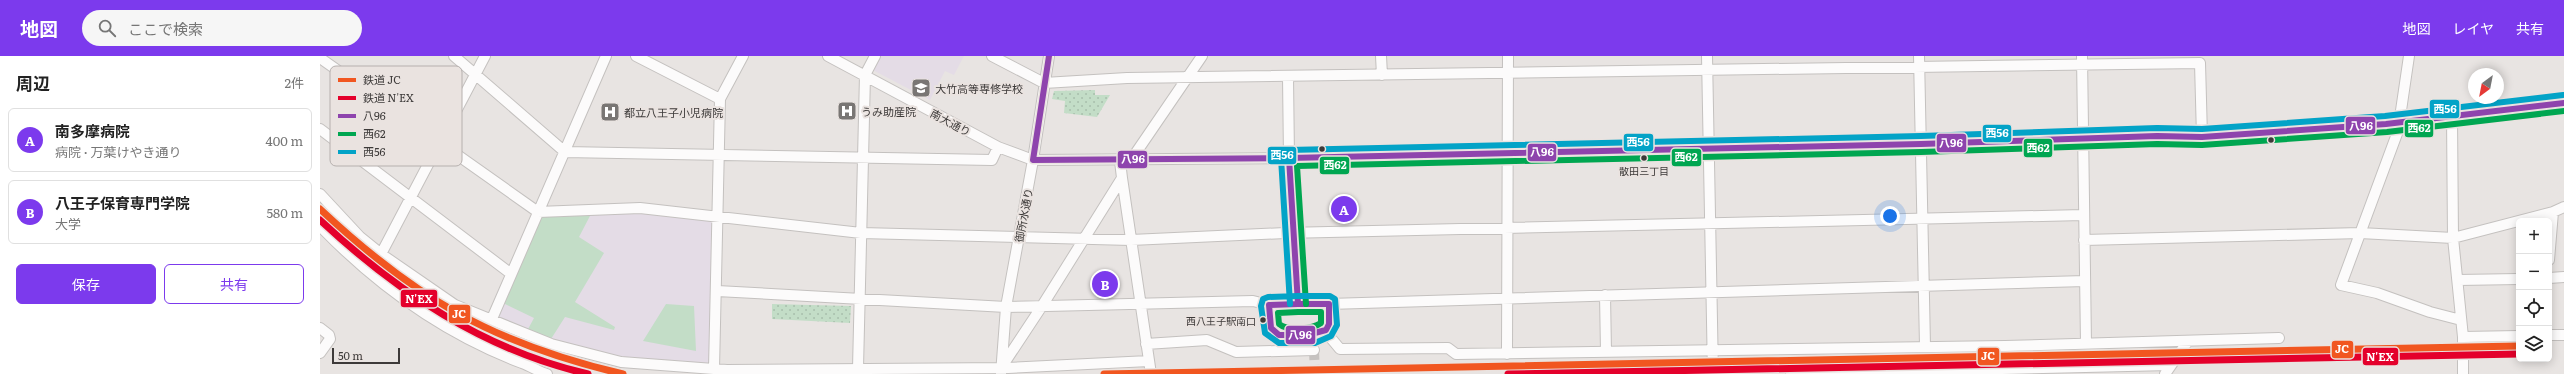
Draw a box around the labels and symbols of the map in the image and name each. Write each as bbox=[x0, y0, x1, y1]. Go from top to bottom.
legend bbox=[330, 66, 462, 166]
north arrow bbox=[2468, 68, 2504, 104]
text: 鉄道 JC bbox=[363, 71, 401, 87]
school or university icon: 大竹高等専修学校 bbox=[910, 77, 932, 99]
place label: 大竹高等専修学校 bbox=[935, 80, 1023, 96]
text: 鉄道 N'EX bbox=[363, 89, 414, 105]
line badge: 西56 bbox=[2429, 99, 2460, 119]
hospital icon: うみ助産院 bbox=[836, 100, 858, 122]
text: 西56 bbox=[2433, 100, 2457, 116]
hospital icon: 都立八王子小児病院 bbox=[599, 101, 621, 123]
place label: うみ助産院 bbox=[861, 103, 916, 119]
place label: 都立八王子小児病院 bbox=[624, 104, 723, 120]
street label: 南大通り bbox=[928, 105, 974, 139]
text: 八96 bbox=[363, 107, 386, 123]
line badge: 八96 bbox=[2345, 116, 2376, 135]
text: 八96 bbox=[2349, 117, 2373, 133]
line badge: 西62 bbox=[2404, 119, 2434, 138]
text: 西62 bbox=[2407, 119, 2431, 135]
line badge: 西56 bbox=[1982, 124, 2012, 143]
text: 西56 bbox=[1985, 124, 2009, 140]
text: 西62 bbox=[363, 125, 386, 141]
line badge: 西56 bbox=[1623, 133, 1654, 152]
text: 西56 bbox=[1626, 133, 1650, 149]
line badge: 八96 bbox=[1936, 133, 1967, 153]
text: 八96 bbox=[1939, 134, 1963, 150]
unlabelled marker bbox=[2266, 135, 2276, 145]
line badge: 西62 bbox=[2023, 138, 2053, 158]
text: 西62 bbox=[2026, 139, 2050, 155]
text: 西56 bbox=[363, 143, 386, 159]
line badge: 八96 bbox=[1527, 143, 1557, 162]
text: 八96 bbox=[1530, 143, 1554, 159]
unlabelled marker bbox=[1317, 144, 1327, 154]
line badge: 西56 bbox=[1267, 146, 1297, 165]
text: 西56 bbox=[1270, 146, 1294, 162]
line badge: 西62 bbox=[1671, 148, 1702, 167]
text: 西62 bbox=[1674, 148, 1698, 164]
line badge: 八96 bbox=[1117, 150, 1148, 169]
text: 八96 bbox=[1121, 150, 1145, 166]
marker: 散田三丁目 bbox=[1639, 153, 1649, 163]
line badge: 西62 bbox=[1319, 156, 1350, 175]
text: 西62 bbox=[1323, 156, 1347, 172]
place label: 散田三丁目 bbox=[1619, 163, 1669, 178]
street label: 御所水通り bbox=[1010, 186, 1036, 245]
pin: A bbox=[1331, 194, 1357, 224]
your location bbox=[1880, 206, 1900, 226]
pin: B bbox=[1092, 269, 1118, 299]
line badge: N'EX bbox=[400, 289, 438, 308]
text: N'EX bbox=[405, 290, 434, 306]
line badge: JC bbox=[448, 304, 471, 324]
text: JC bbox=[452, 305, 466, 321]
place label: 西八王子駅南口 bbox=[1186, 313, 1256, 328]
marker: 西八王子駅南口 bbox=[1258, 315, 1268, 325]
line badge: 八96 bbox=[1285, 325, 1316, 345]
text: 八96 bbox=[1288, 326, 1312, 342]
line badge: JC bbox=[2331, 340, 2354, 359]
text: JC bbox=[2335, 340, 2349, 356]
scale bar bbox=[332, 346, 400, 365]
line badge: JC bbox=[1977, 347, 2000, 366]
text: JC bbox=[1981, 347, 1995, 363]
line badge: N'EX bbox=[2362, 347, 2399, 366]
text: N'EX bbox=[2366, 348, 2395, 364]

